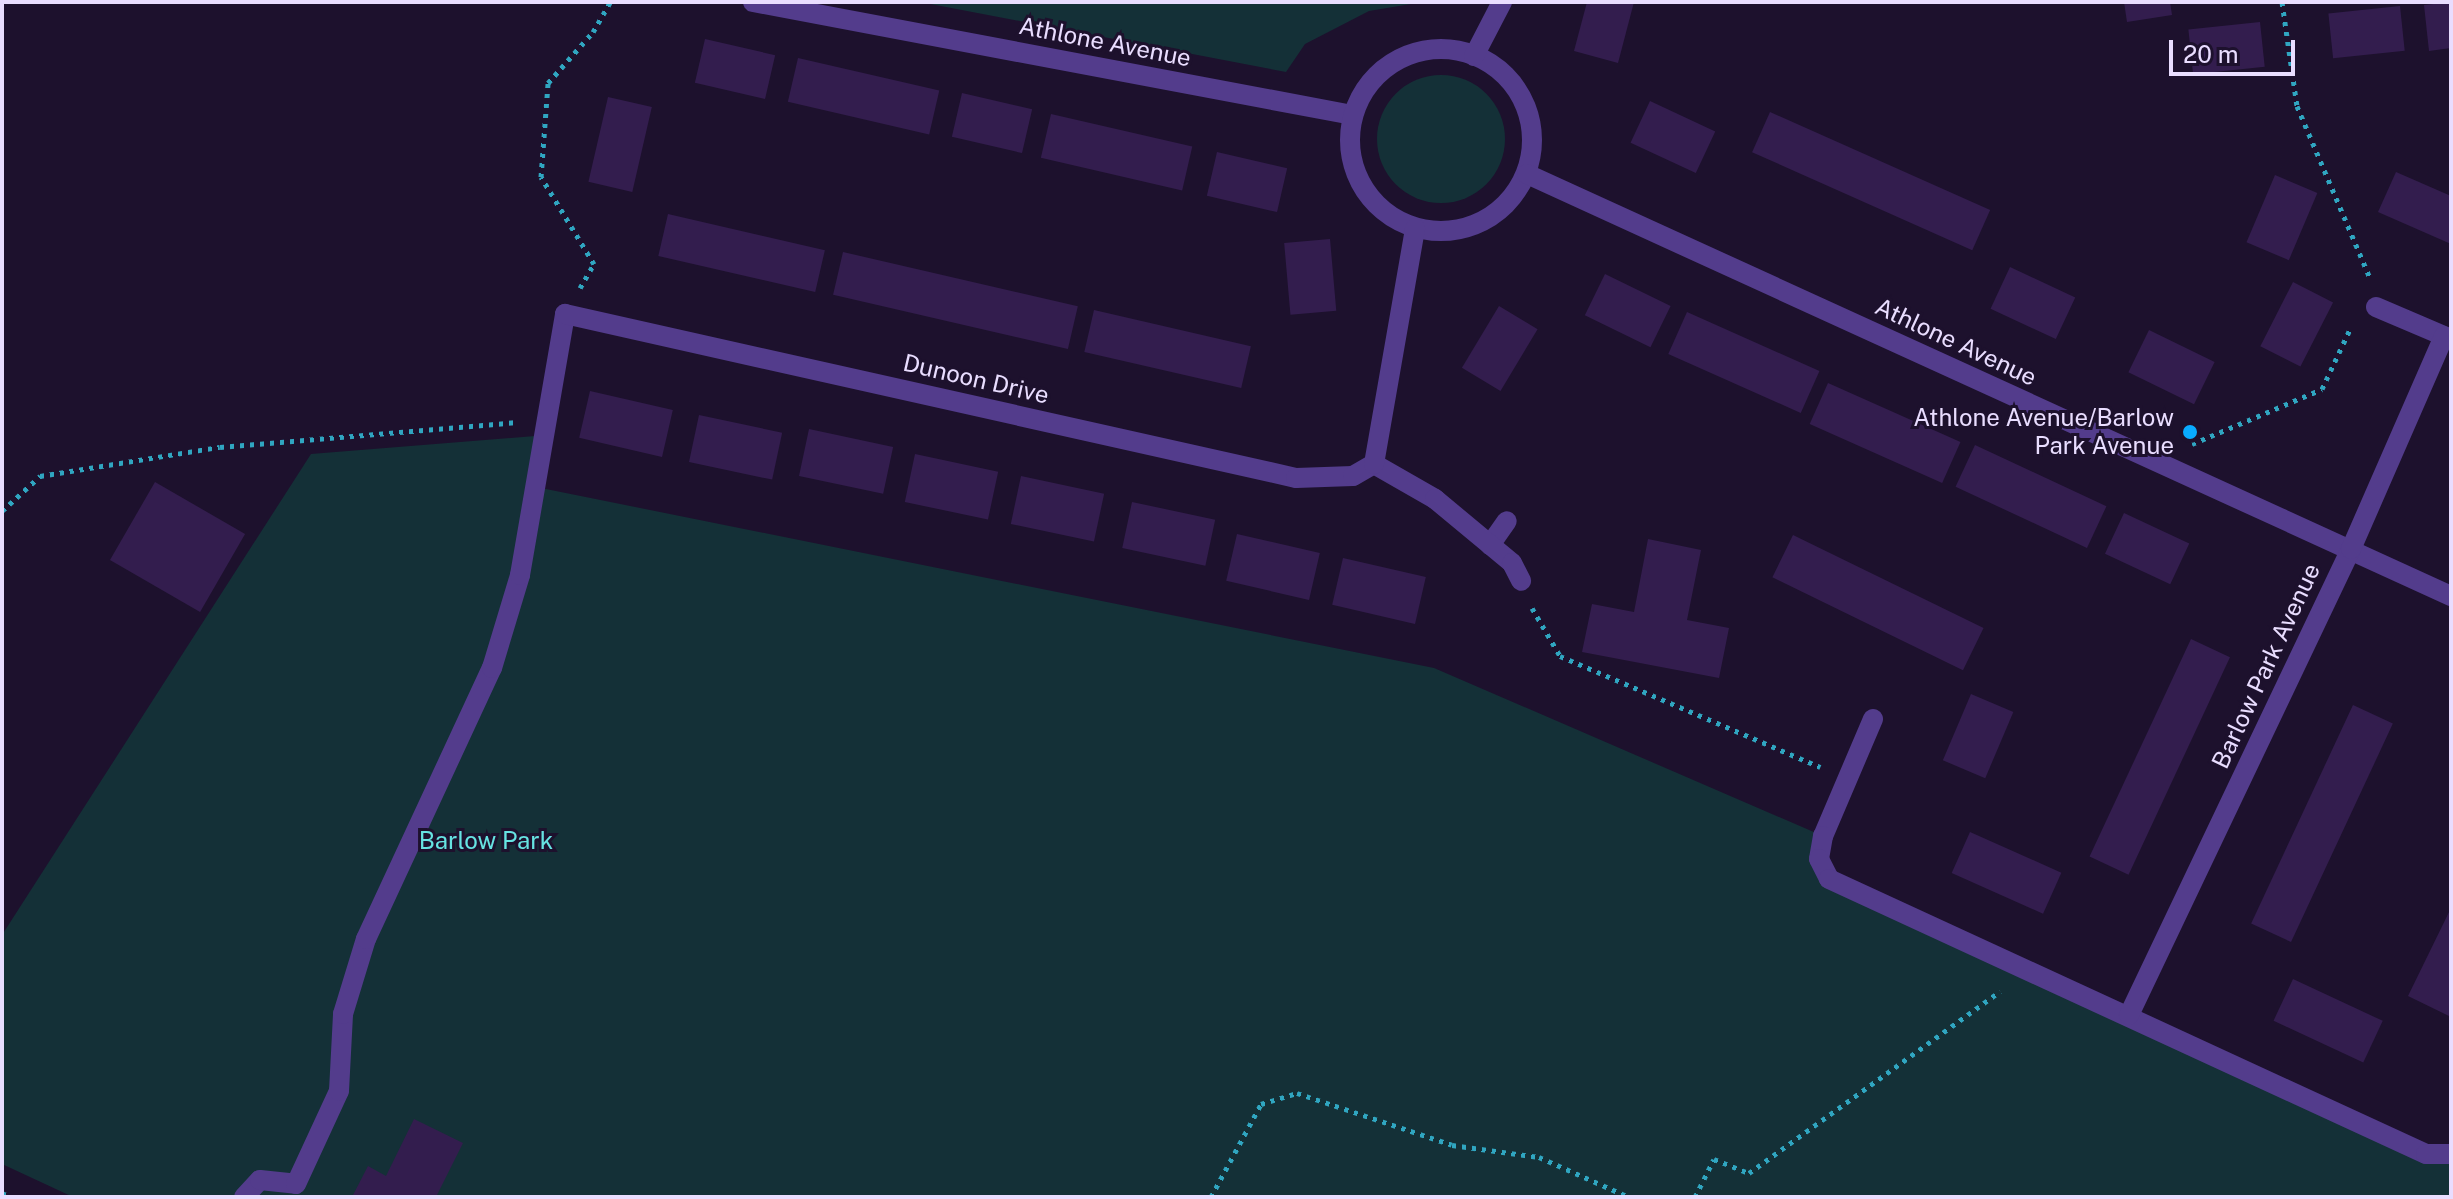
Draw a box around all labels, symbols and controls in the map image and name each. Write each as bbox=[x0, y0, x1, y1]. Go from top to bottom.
street label: Athlone Avenue bbox=[1016, 11, 1194, 73]
scale bar bbox=[2173, 24, 2299, 74]
text: 20 m bbox=[2183, 40, 2239, 68]
street label: Athlone Avenue bbox=[1871, 292, 2041, 392]
street label: Dunoon Drive bbox=[900, 348, 1052, 410]
place label: Athlone Avenue/Barlow Park Avenue bbox=[1913, 404, 2174, 460]
marker: Athlone Avenue/Barlow Park Avenue bbox=[2181, 423, 2199, 441]
street label: Barlow Park Avenue bbox=[2206, 559, 2326, 773]
park label: Barlow Park bbox=[419, 827, 553, 855]

